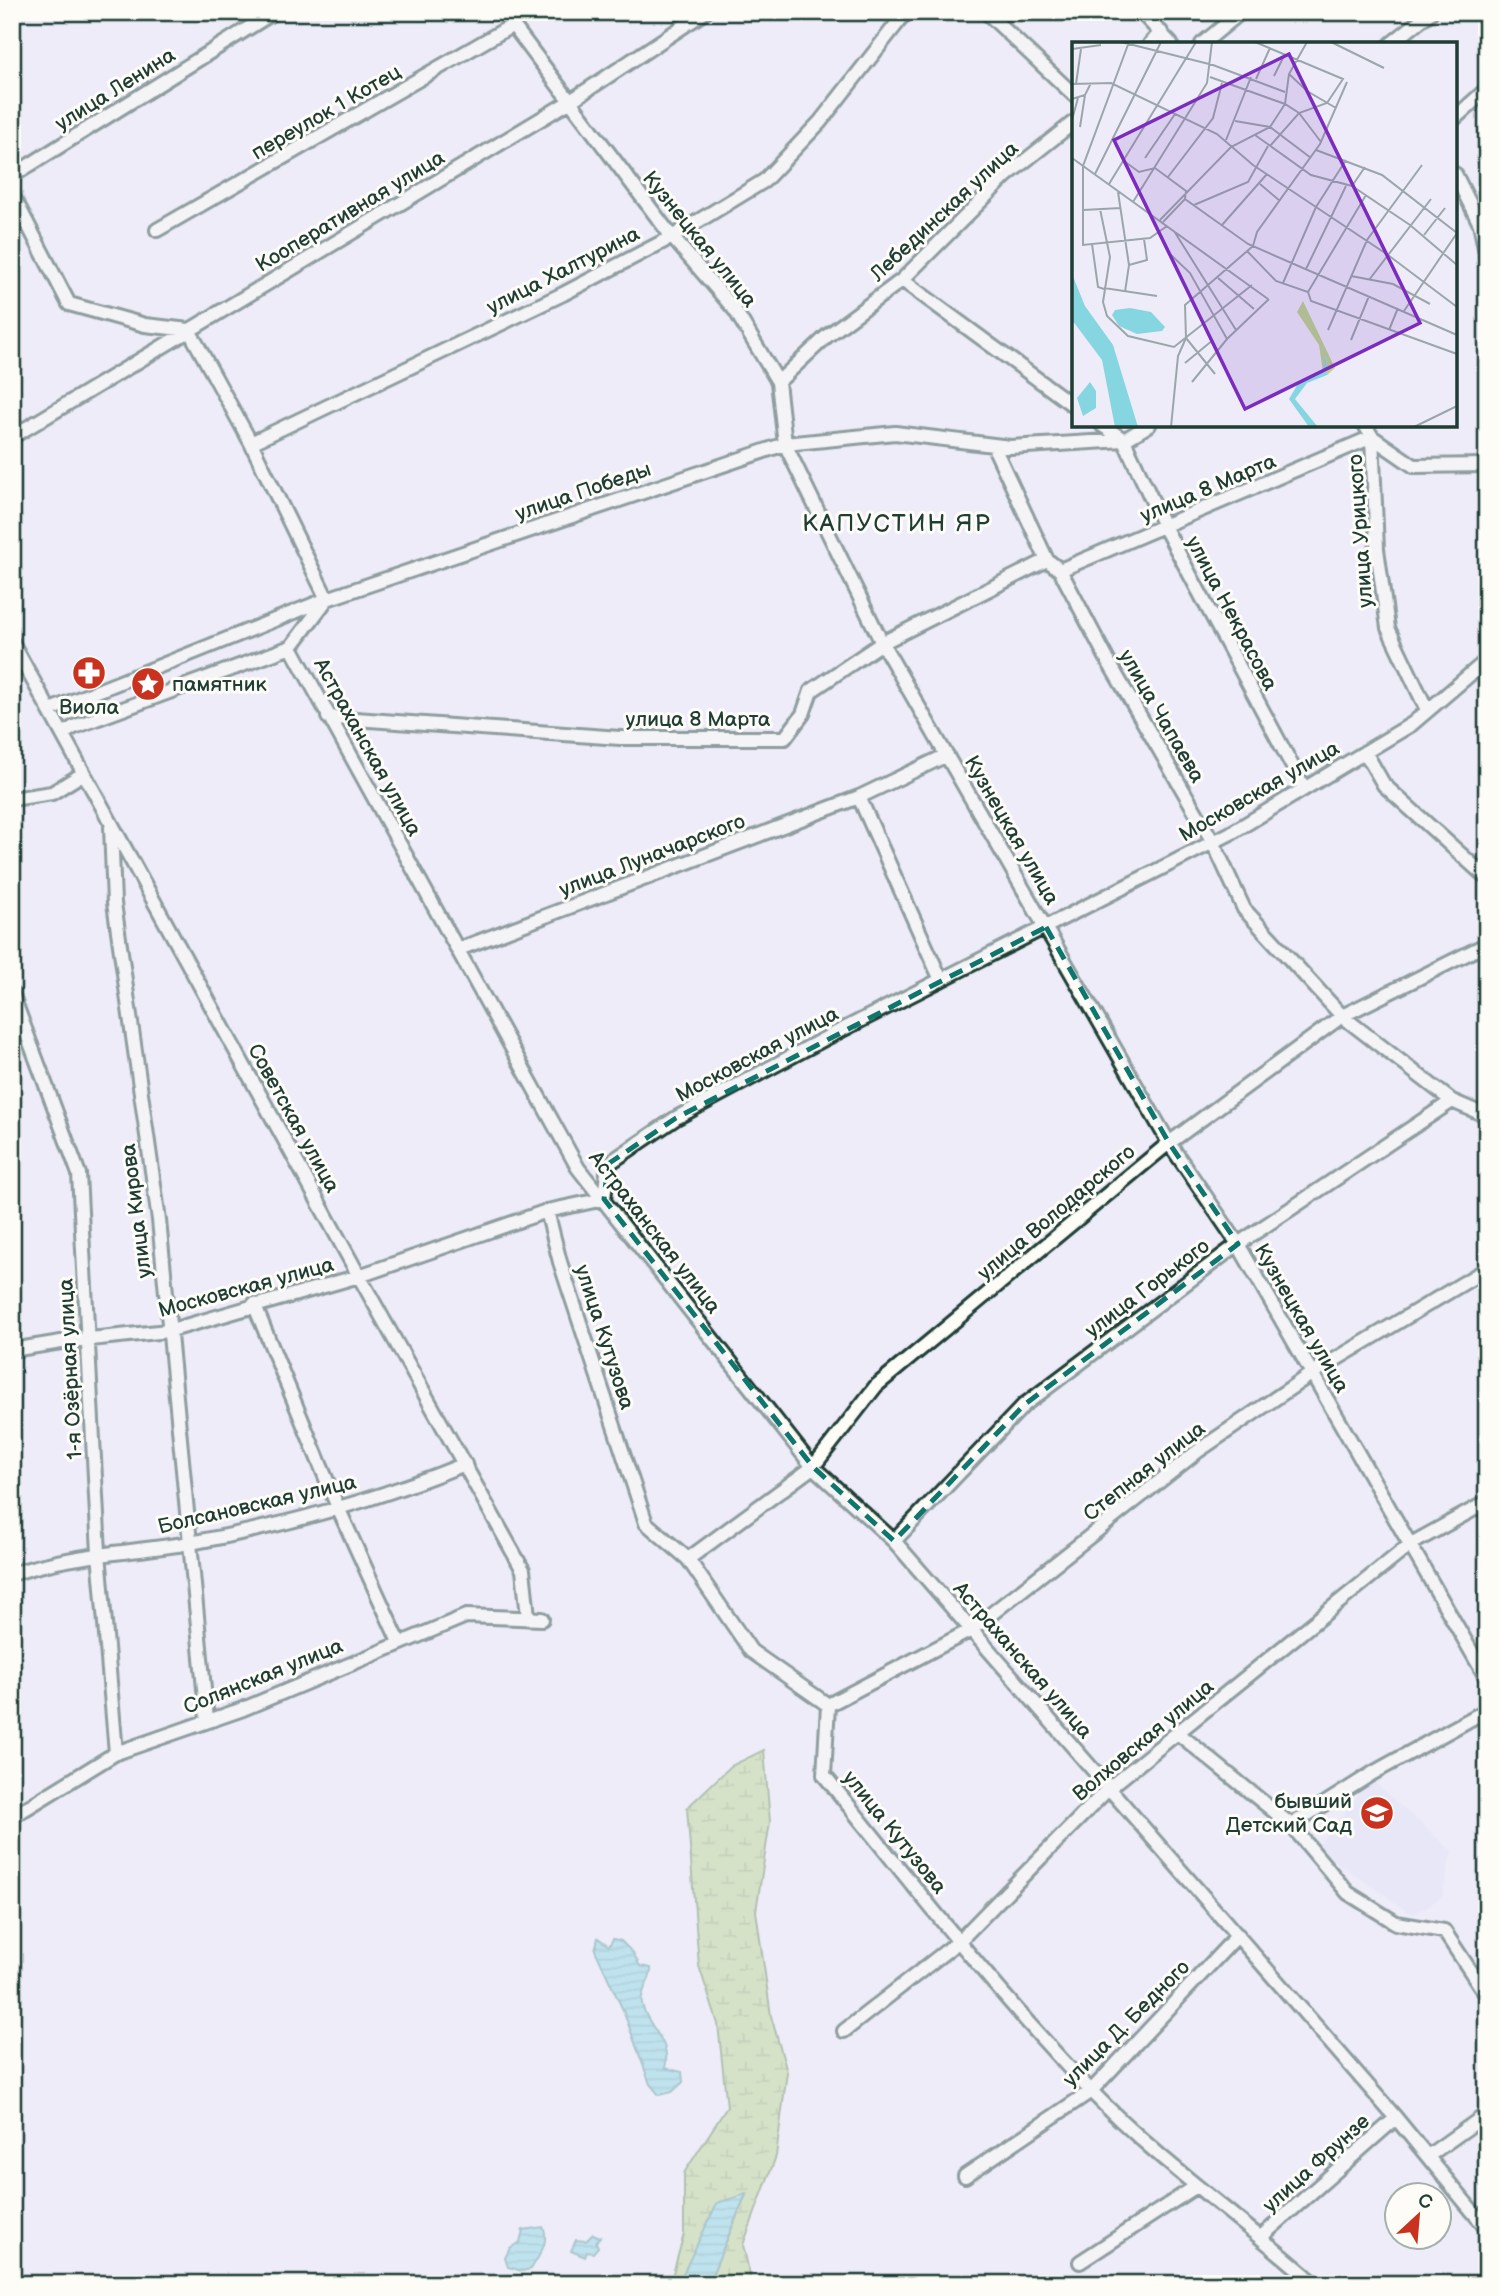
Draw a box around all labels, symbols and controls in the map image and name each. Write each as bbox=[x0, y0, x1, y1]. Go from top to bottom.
street label: улица Ленина bbox=[51, 42, 180, 136]
inset map bbox=[1072, 42, 1457, 427]
street label: переулок 1 Котец bbox=[247, 59, 405, 165]
street label: Лебединская улица bbox=[864, 136, 1024, 287]
street label: Кооперативная улица bbox=[251, 145, 450, 278]
street label: Кузнецкая улица bbox=[637, 166, 763, 313]
street label: улица Халтурина bbox=[483, 221, 644, 320]
street label: улица 8 Марта bbox=[1137, 448, 1280, 528]
street label: улица Урицкого bbox=[1343, 453, 1378, 609]
street label: улица Победы bbox=[512, 457, 654, 526]
district label: КАПУСТИН ЯР bbox=[802, 509, 992, 538]
street label: улица Некрасова bbox=[1180, 532, 1283, 695]
street label: улица Чапаева bbox=[1113, 645, 1210, 788]
street label: Астраханская улица bbox=[308, 653, 427, 841]
pharmacy icon: Виола bbox=[70, 654, 108, 692]
place icon: памятник bbox=[129, 665, 167, 703]
place label: памятник bbox=[172, 672, 267, 697]
place label: Виола bbox=[59, 695, 120, 720]
street label: улица 8 Марта bbox=[626, 707, 771, 732]
street label: Московская улица bbox=[1175, 735, 1344, 847]
street label: Кузнецкая улица bbox=[959, 751, 1065, 910]
street label: улица Луначарского bbox=[556, 808, 749, 902]
street label: Московская улица bbox=[672, 1001, 843, 1108]
street label: Советская улица bbox=[242, 1040, 345, 1197]
street label: улица Володарского bbox=[972, 1139, 1140, 1286]
street label: улица Кирова bbox=[116, 1142, 157, 1280]
street label: Астраханская улица bbox=[583, 1145, 726, 1319]
street label: улица Горького bbox=[1080, 1234, 1214, 1343]
street label: Кузнецкая улица bbox=[1249, 1239, 1355, 1398]
street label: Московская улица bbox=[156, 1252, 337, 1323]
street label: улица Кутузова bbox=[569, 1262, 640, 1413]
street label: 1-я Озёрная улица bbox=[53, 1277, 88, 1460]
street label: Степная улица bbox=[1078, 1416, 1211, 1527]
street label: Болсановская улица bbox=[156, 1469, 359, 1539]
street label: Астраханская улица bbox=[947, 1576, 1098, 1744]
street label: Солянская улица bbox=[180, 1633, 347, 1720]
street label: Волховская улица bbox=[1068, 1674, 1219, 1807]
street label: улица Кутузова bbox=[837, 1766, 952, 1899]
place label: бывший Детский Сад bbox=[1226, 1789, 1352, 1838]
school or university icon: бывший Детский Сад bbox=[1358, 1794, 1396, 1832]
street label: улица Д. Бедного bbox=[1058, 1955, 1195, 2092]
street label: улица Фрунзе bbox=[1258, 2109, 1375, 2218]
north arrow bbox=[1384, 2180, 1454, 2250]
text: С bbox=[1414, 2189, 1436, 2215]

